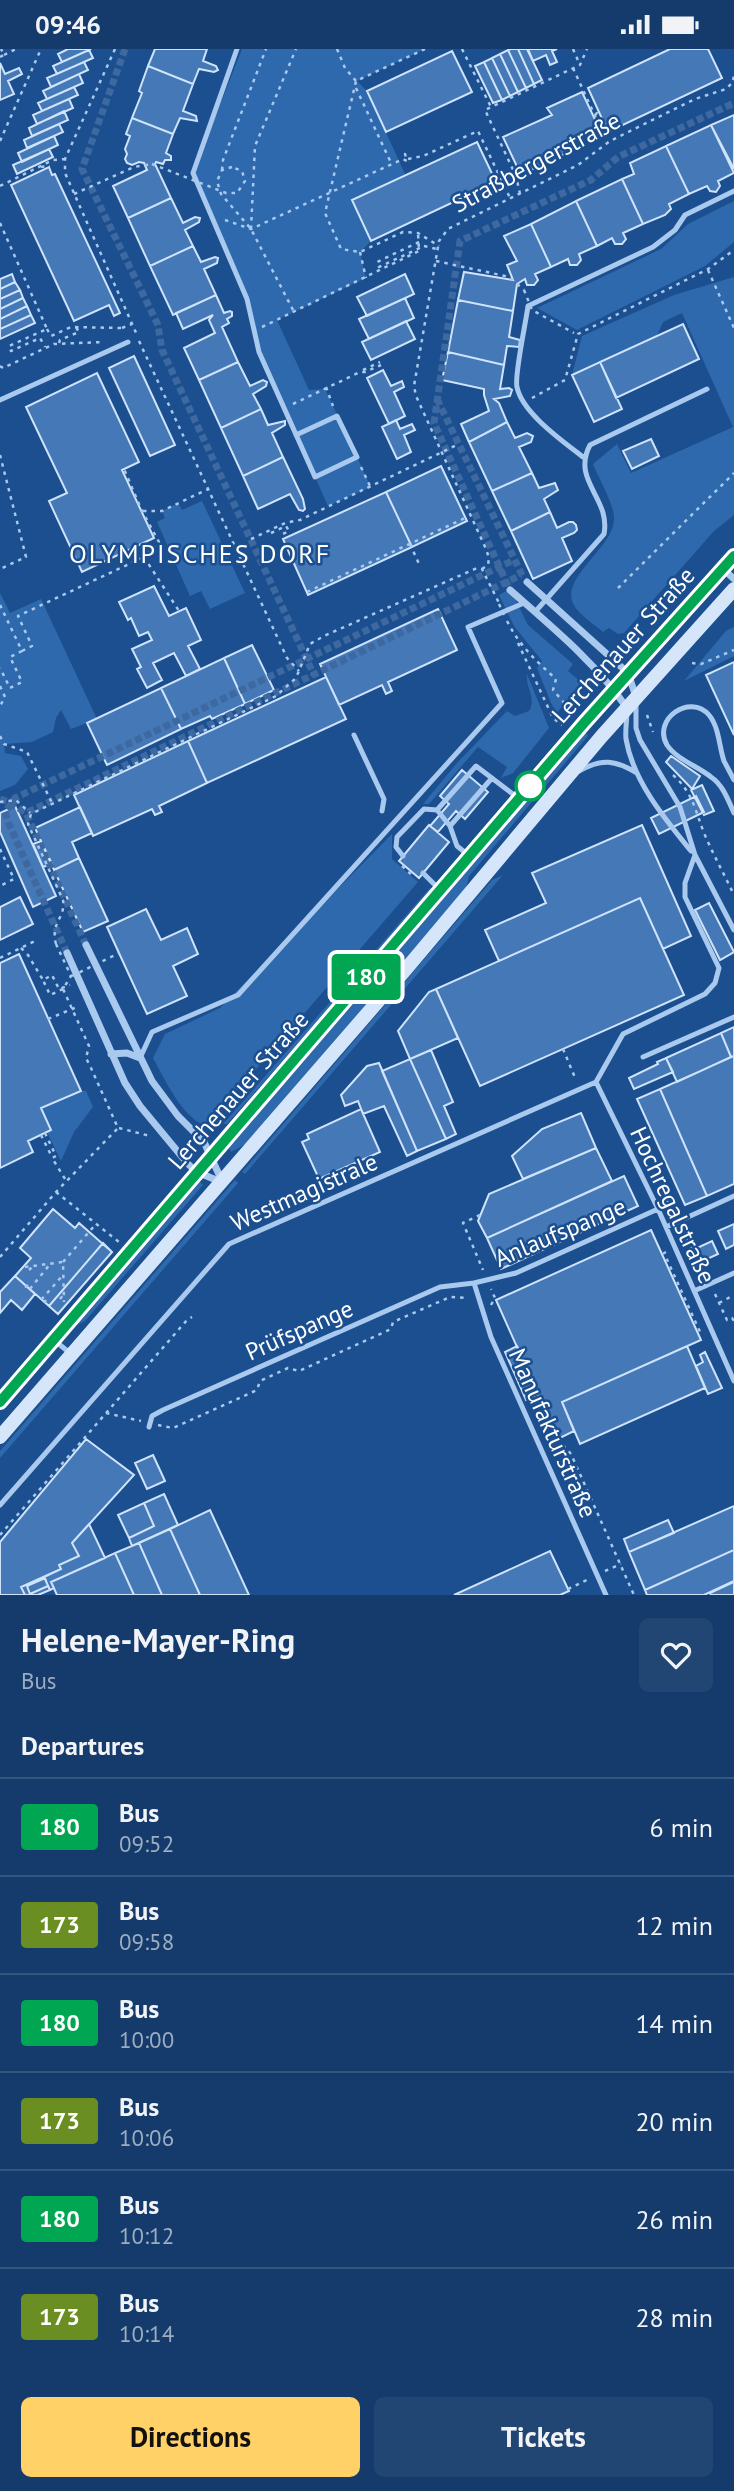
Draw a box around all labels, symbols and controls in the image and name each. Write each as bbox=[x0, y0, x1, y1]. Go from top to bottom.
text: 09:46 bbox=[35, 8, 101, 41]
street label: Straßbergerstraße bbox=[446, 105, 626, 219]
district label: OLYMPISCHES DORF bbox=[69, 537, 331, 570]
street label: Lerchenauer Straße bbox=[545, 560, 701, 730]
unlabelled marker bbox=[515, 771, 545, 801]
line badge: 180 bbox=[326, 954, 406, 1000]
text: 180 bbox=[346, 961, 386, 992]
street label: Lerchenauer Straße bbox=[161, 1005, 315, 1175]
street label: Hochregalstraße bbox=[623, 1122, 723, 1288]
street label: Westmagistrale bbox=[226, 1146, 382, 1238]
street label: Anlaufspange bbox=[490, 1190, 630, 1274]
street label: Prüfspange bbox=[240, 1293, 358, 1367]
street label: Manufakturstraße bbox=[502, 1344, 604, 1522]
text: Helene-Mayer-Ring bbox=[21, 1618, 295, 1661]
button: heart bbox=[639, 1618, 713, 1692]
text: Bus bbox=[21, 1666, 57, 1695]
text: Departures bbox=[21, 1729, 144, 1762]
text: Bus bbox=[119, 1796, 159, 1829]
text: 180 bbox=[39, 1811, 80, 1842]
text: 6 min bbox=[650, 1811, 713, 1844]
text: 09:52 bbox=[119, 1829, 174, 1858]
text: Bus bbox=[119, 1894, 159, 1927]
text: 173 bbox=[39, 1909, 80, 1940]
text: 12 min bbox=[635, 1909, 713, 1942]
text: 09:58 bbox=[119, 1927, 174, 1956]
text: Bus bbox=[119, 1992, 159, 2025]
text: 180 bbox=[39, 2007, 80, 2038]
text: 14 min bbox=[635, 2007, 713, 2040]
text: 10:00 bbox=[119, 2025, 174, 2054]
text: Bus bbox=[119, 2090, 159, 2123]
text: 173 bbox=[39, 2105, 80, 2136]
text: 20 min bbox=[635, 2105, 713, 2138]
text: 10:06 bbox=[119, 2123, 174, 2152]
text: Bus bbox=[119, 2188, 159, 2221]
text: 180 bbox=[39, 2203, 80, 2234]
text: 26 min bbox=[635, 2203, 713, 2236]
text: 10:12 bbox=[119, 2221, 174, 2250]
text: Bus bbox=[119, 2286, 159, 2319]
text: 173 bbox=[39, 2301, 80, 2332]
text: 28 min bbox=[635, 2301, 713, 2334]
text: 10:14 bbox=[119, 2319, 174, 2348]
button: Directions bbox=[21, 2397, 360, 2477]
button: Tickets bbox=[374, 2397, 713, 2477]

